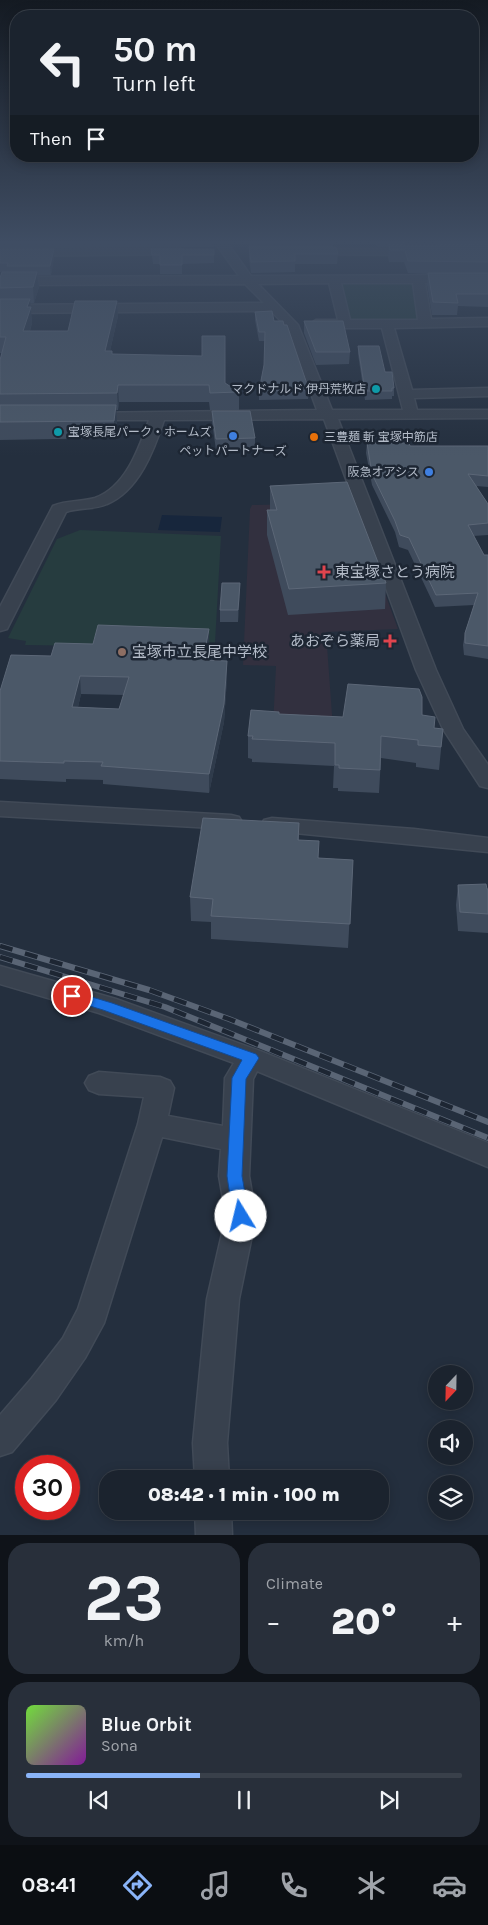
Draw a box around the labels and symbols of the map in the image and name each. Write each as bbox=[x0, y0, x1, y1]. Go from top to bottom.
place label: マクドナルド 伊丹荒牧店 bbox=[231, 382, 366, 396]
marker: マクドナルド 伊丹荒牧店 bbox=[370, 383, 382, 395]
place label: 宝塚長尾パーク・ホームズ bbox=[68, 425, 211, 439]
marker: 宝塚長尾パーク・ホームズ bbox=[52, 426, 64, 438]
marker: ペットパートナーズ bbox=[227, 430, 239, 442]
place label: 三豊麺 斬 宝塚中筋店 bbox=[324, 430, 438, 444]
marker: 三豊麺 斬 宝塚中筋店 bbox=[308, 431, 320, 443]
place label: ペットパートナーズ bbox=[179, 444, 287, 458]
place label: 阪急オアシス bbox=[347, 465, 419, 479]
marker: 阪急オアシス bbox=[423, 466, 435, 478]
place label: 東宝塚さとう病院 bbox=[335, 563, 455, 581]
marker: 東宝塚さとう病院 bbox=[317, 565, 331, 579]
place label: あおぞら薬局 bbox=[290, 632, 380, 650]
marker: あおぞら薬局 bbox=[384, 635, 396, 647]
place label: 宝塚市立長尾中学校 bbox=[132, 643, 267, 661]
marker: 宝塚市立長尾中学校 bbox=[116, 646, 128, 658]
pin bbox=[51, 975, 93, 1017]
position arrow bbox=[214, 1189, 266, 1241]
north arrow bbox=[428, 1365, 472, 1410]
speed limit sign: 30 bbox=[15, 1455, 80, 1520]

